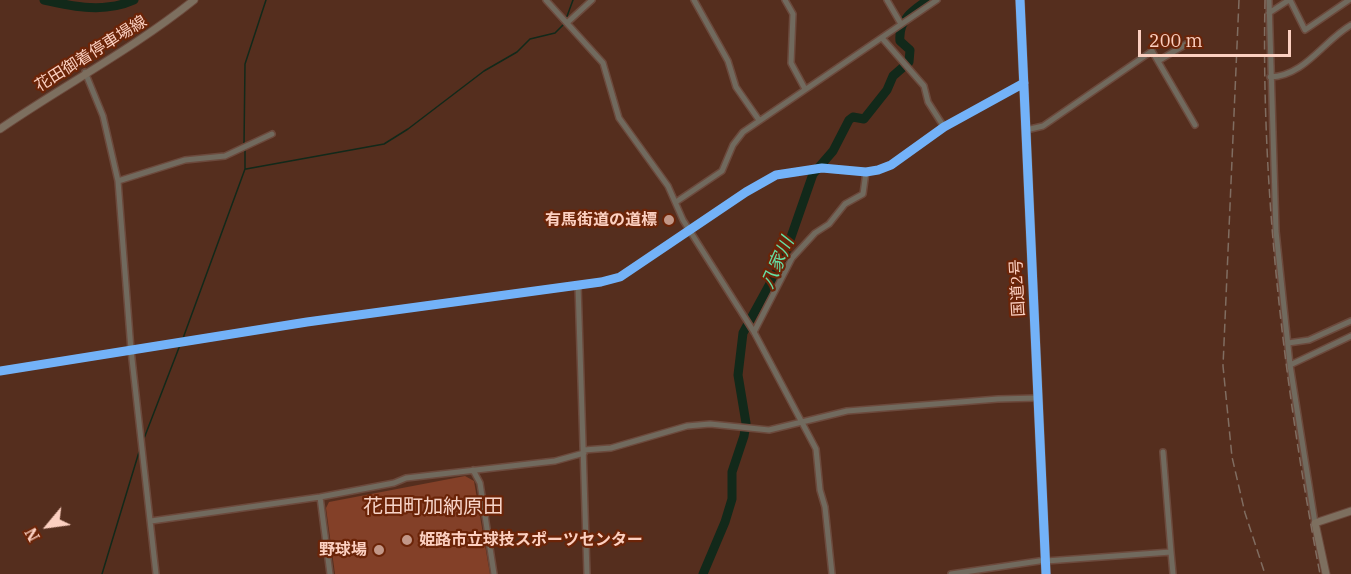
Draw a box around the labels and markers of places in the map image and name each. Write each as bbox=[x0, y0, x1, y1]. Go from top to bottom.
place label: 有馬街道の道標 bbox=[545, 210, 657, 230]
marker: 有馬街道の道標 bbox=[662, 213, 676, 227]
place label: 姫路市立球技スポーツセンター bbox=[419, 530, 643, 550]
marker: 姫路市立球技スポーツセンター bbox=[400, 533, 414, 547]
place label: 野球場 bbox=[319, 540, 367, 560]
marker: 野球場 bbox=[372, 543, 386, 557]

